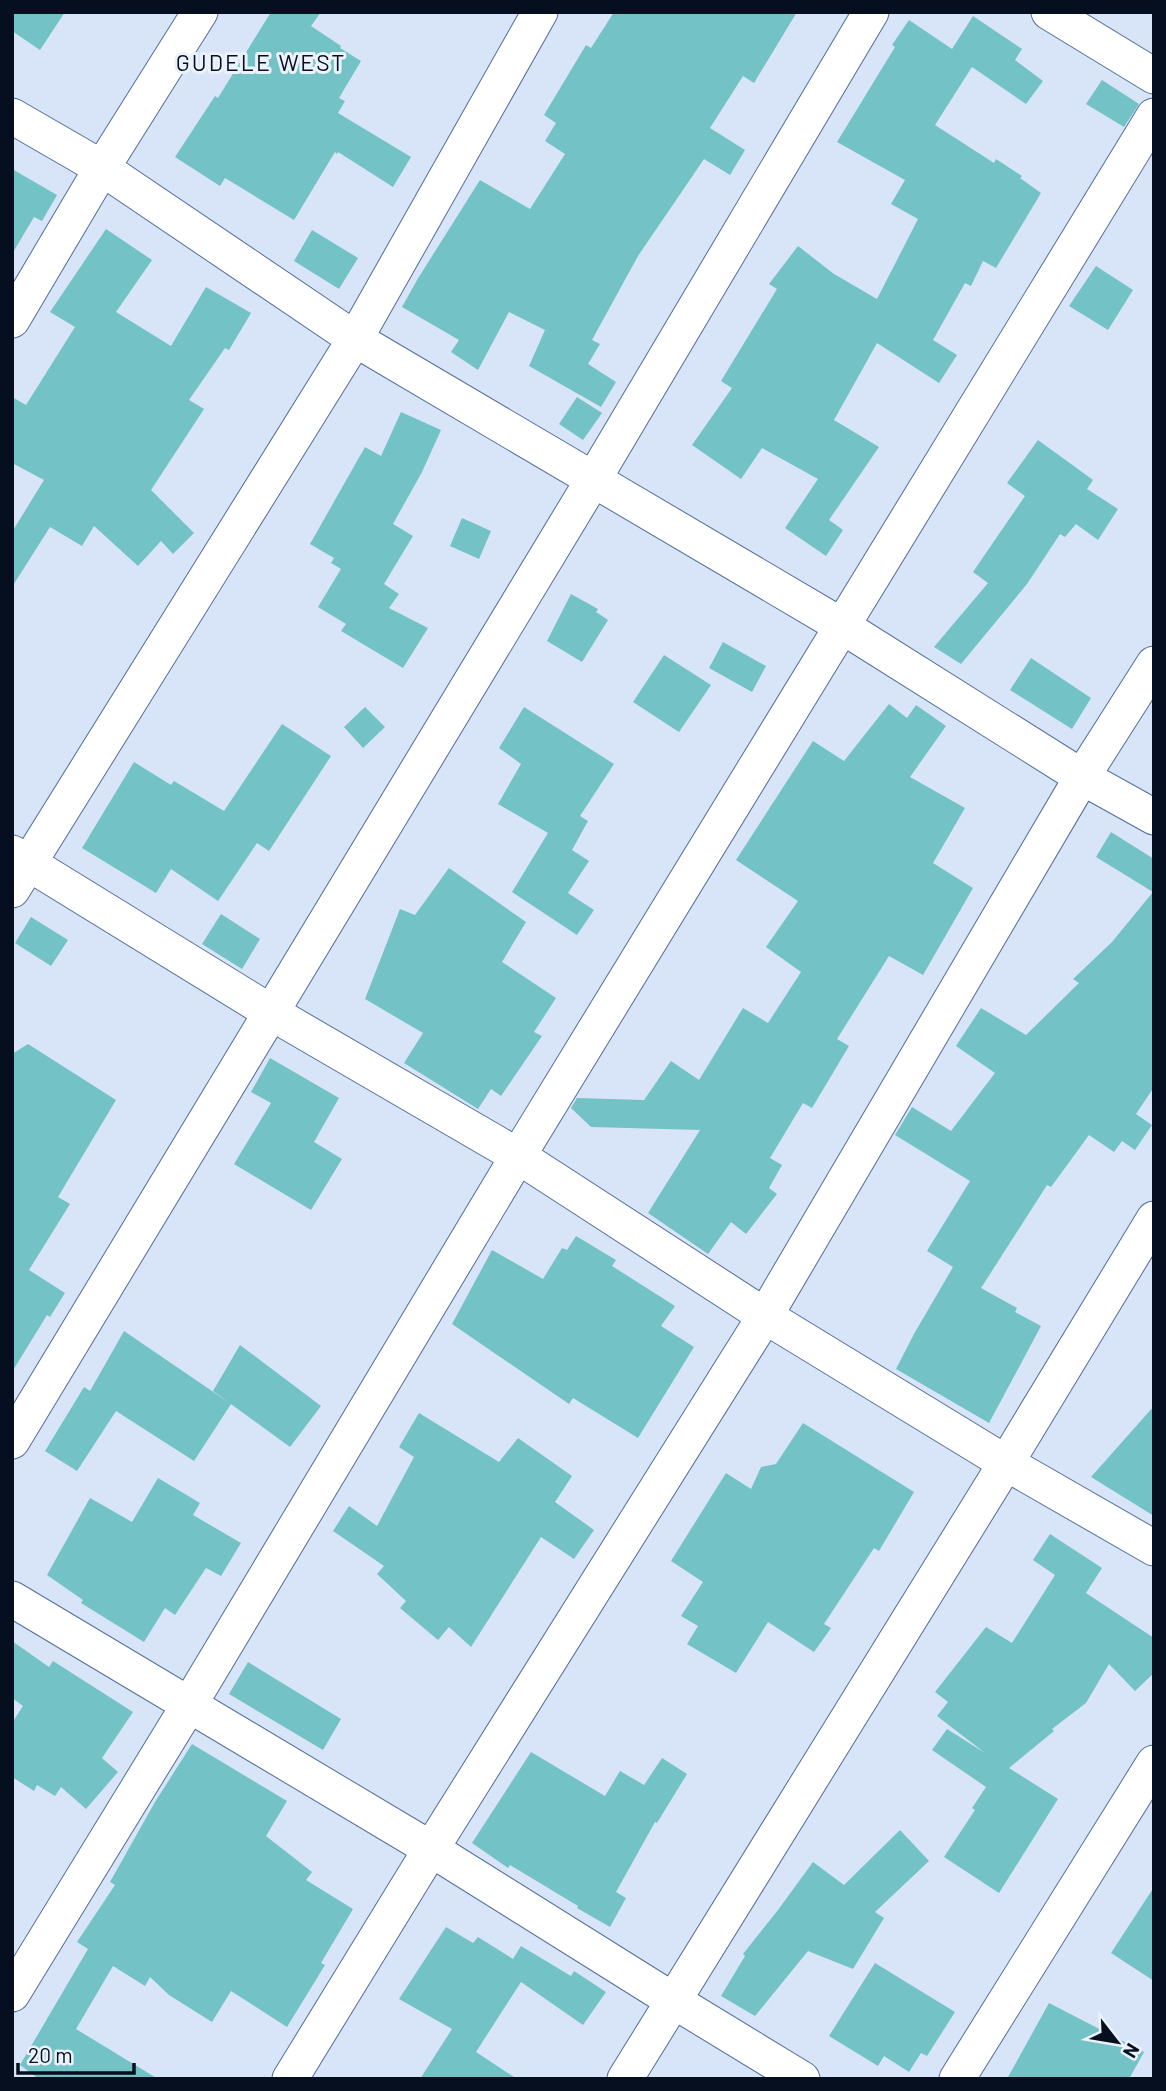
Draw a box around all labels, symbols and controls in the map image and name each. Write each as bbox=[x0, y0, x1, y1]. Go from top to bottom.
district label: GUDELE WEST bbox=[176, 48, 346, 76]
north arrow bbox=[1082, 2007, 1152, 2077]
scale bar bbox=[18, 2032, 133, 2076]
text: N bbox=[1119, 2040, 1145, 2062]
text: 20 m bbox=[28, 2042, 73, 2067]

